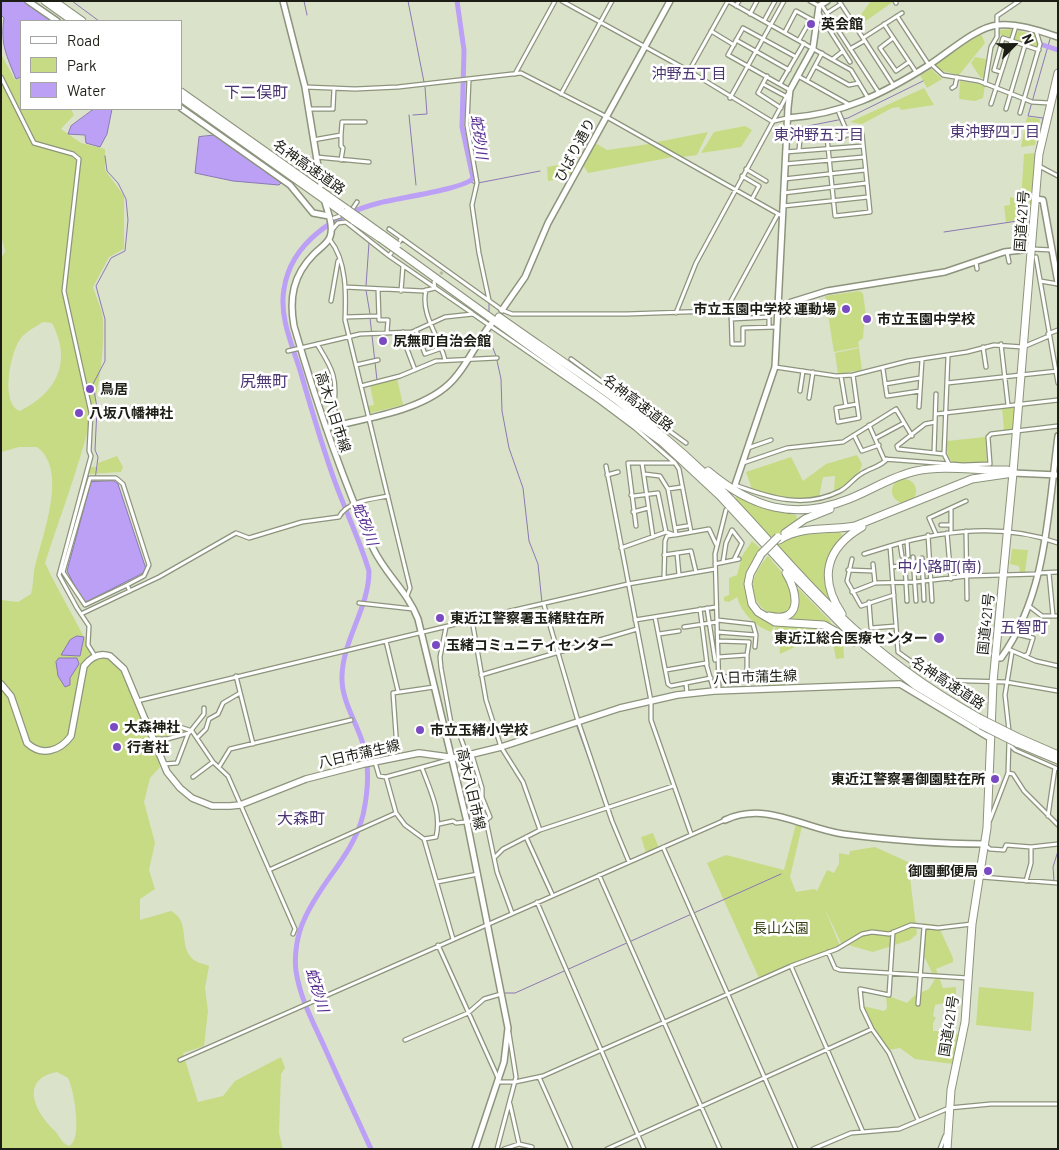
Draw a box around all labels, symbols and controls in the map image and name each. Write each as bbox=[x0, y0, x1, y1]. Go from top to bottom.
place label: 英会館 bbox=[821, 16, 863, 32]
marker: 英会館 bbox=[805, 18, 817, 30]
legend bbox=[20, 20, 182, 110]
north arrow bbox=[989, 20, 1039, 70]
text: Road bbox=[67, 31, 100, 49]
text: N bbox=[1019, 31, 1038, 47]
text: Park bbox=[67, 56, 96, 74]
district label: 沖野五丁目 bbox=[652, 65, 726, 83]
text: Water bbox=[67, 81, 106, 99]
district label: 下二俣町 bbox=[224, 83, 288, 103]
water label: 蛇砂川 bbox=[467, 113, 491, 161]
street label: ひばり通り bbox=[551, 115, 599, 185]
district label: 東沖野四丁目 bbox=[950, 123, 1040, 141]
district label: 東沖野五丁目 bbox=[774, 126, 864, 144]
street label: 名神高速道路 bbox=[270, 136, 348, 198]
street label: 国道421号 bbox=[1011, 190, 1033, 252]
place label: 市立玉園中学校 運動場 bbox=[693, 301, 836, 317]
marker: 市立玉園中学校 運動場 bbox=[840, 303, 852, 315]
place label: 市立玉園中学校 bbox=[877, 311, 975, 327]
marker: 市立玉園中学校 bbox=[861, 313, 873, 325]
place label: 尻無町自治会館 bbox=[393, 333, 491, 349]
marker: 尻無町自治会館 bbox=[377, 335, 389, 347]
street label: 高木八日市線 bbox=[312, 369, 354, 455]
street label: 名神高速道路 bbox=[599, 371, 677, 435]
district label: 尻無町 bbox=[240, 372, 288, 392]
place label: 鳥居 bbox=[100, 381, 128, 397]
marker: 鳥居 bbox=[84, 383, 96, 395]
place label: 八坂八幡神社 bbox=[89, 405, 173, 421]
marker: 八坂八幡神社 bbox=[73, 407, 85, 419]
water label: 蛇砂川 bbox=[349, 500, 381, 548]
district label: 中小路町(南) bbox=[898, 558, 980, 576]
street label: 国道421号 bbox=[974, 592, 998, 656]
place label: 東近江警察署玉緒駐在所 bbox=[450, 610, 604, 626]
marker: 東近江警察署玉緒駐在所 bbox=[434, 612, 446, 624]
district label: 五智町 bbox=[1000, 618, 1048, 638]
place label: 東近江総合医療センター bbox=[774, 630, 928, 646]
marker: 東近江総合医療センター bbox=[932, 631, 946, 645]
place label: 玉緒コミュニティセンター bbox=[446, 637, 614, 653]
marker: 玉緒コミュニティセンター bbox=[430, 639, 442, 651]
street label: 名神高速道路 bbox=[908, 653, 988, 713]
street label: 八日市蒲生線 bbox=[713, 667, 797, 687]
place label: 大森神社 bbox=[124, 719, 180, 735]
marker: 大森神社 bbox=[108, 721, 120, 733]
place label: 市立玉緒小学校 bbox=[430, 722, 528, 738]
marker: 市立玉緒小学校 bbox=[414, 724, 426, 736]
street label: 八日市蒲生線 bbox=[316, 736, 402, 772]
place label: 行者社 bbox=[127, 739, 169, 755]
marker: 行者社 bbox=[111, 741, 123, 753]
street label: 高木八日市線 bbox=[453, 746, 489, 832]
place label: 東近江警察署御園駐在所 bbox=[831, 771, 985, 787]
marker: 東近江警察署御園駐在所 bbox=[989, 773, 1001, 785]
district label: 大森町 bbox=[277, 809, 325, 829]
place label: 御園郵便局 bbox=[908, 863, 978, 879]
marker: 御園郵便局 bbox=[982, 865, 994, 877]
park label: 長山公園 bbox=[753, 920, 809, 936]
water label: 蛇砂川 bbox=[302, 966, 332, 1014]
street label: 国道421号 bbox=[936, 994, 962, 1058]

